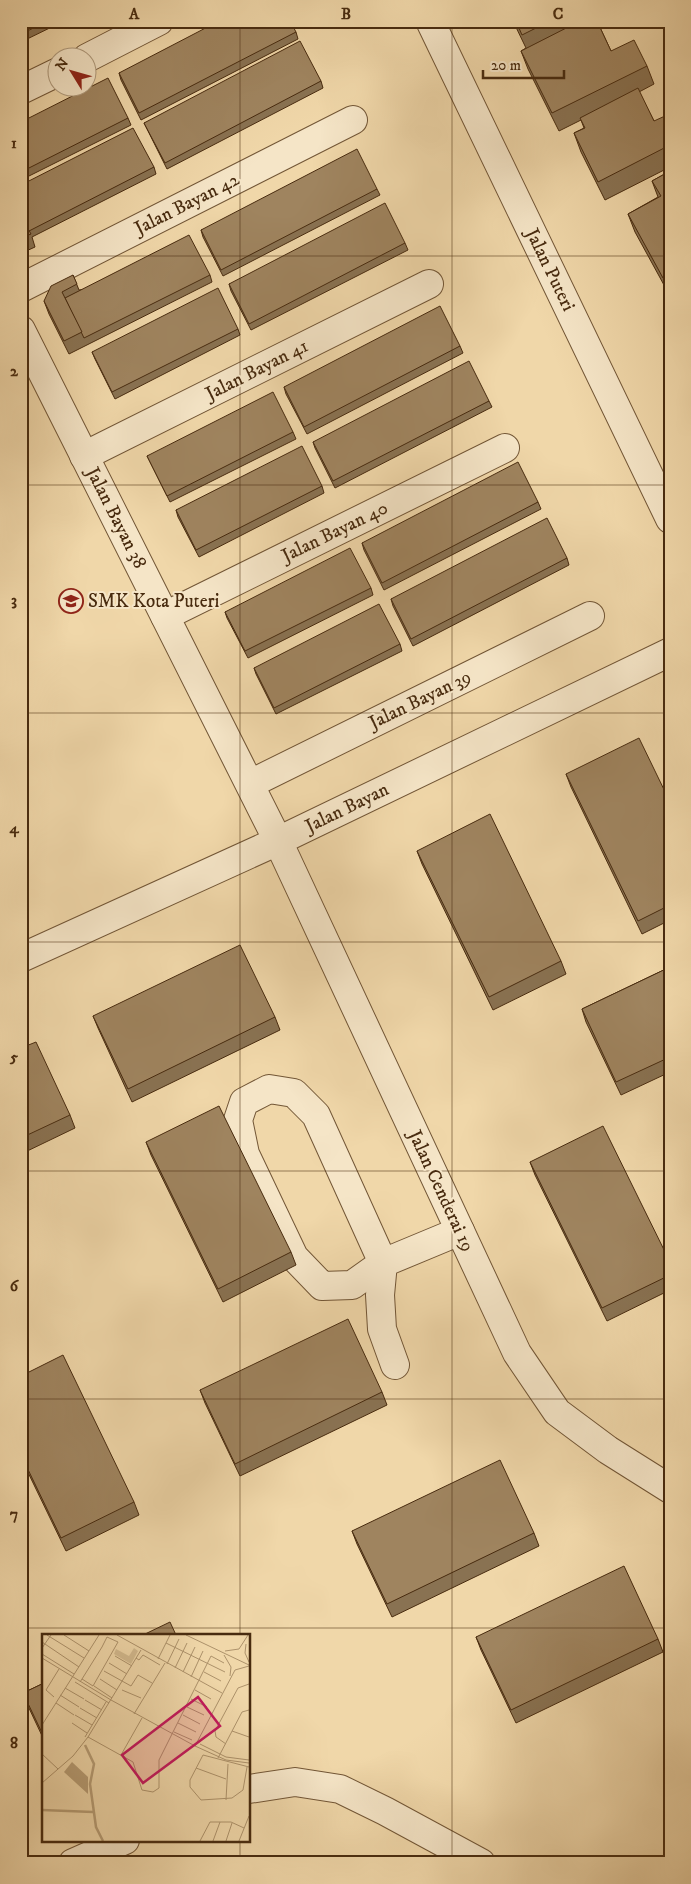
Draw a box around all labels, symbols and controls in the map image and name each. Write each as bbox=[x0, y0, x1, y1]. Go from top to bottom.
text: A bbox=[128, 4, 140, 24]
text: B bbox=[341, 4, 351, 24]
text: C bbox=[553, 4, 563, 24]
north arrow bbox=[48, 48, 98, 98]
scale bar bbox=[483, 48, 565, 80]
text: N bbox=[52, 54, 73, 75]
text: 20 m bbox=[491, 56, 521, 75]
text: 1 bbox=[11, 133, 17, 153]
street label: Jalan Bayan 42 bbox=[129, 167, 244, 241]
street label: Jalan Puteri bbox=[519, 223, 580, 315]
street label: Jalan Bayan 41 bbox=[200, 334, 312, 407]
text: 2 bbox=[10, 361, 19, 381]
street label: Jalan Bayan 38 bbox=[80, 462, 151, 573]
street label: Jalan Bayan 40 bbox=[276, 496, 392, 568]
school or university icon: SMK Kota Puteri bbox=[58, 588, 84, 614]
text: 3 bbox=[11, 590, 17, 610]
place label: SMK Kota Puteri bbox=[88, 590, 220, 613]
street label: Jalan Bayan 39 bbox=[363, 665, 475, 735]
street label: Jalan Bayan bbox=[300, 778, 393, 839]
text: 4 bbox=[8, 818, 19, 838]
text: 5 bbox=[9, 1047, 18, 1067]
street label: Jalan Cenderai 19 bbox=[402, 1125, 479, 1255]
text: 6 bbox=[10, 1276, 20, 1296]
text: 7 bbox=[10, 1504, 18, 1524]
inset map bbox=[42, 1634, 250, 1842]
text: 8 bbox=[10, 1733, 18, 1753]

